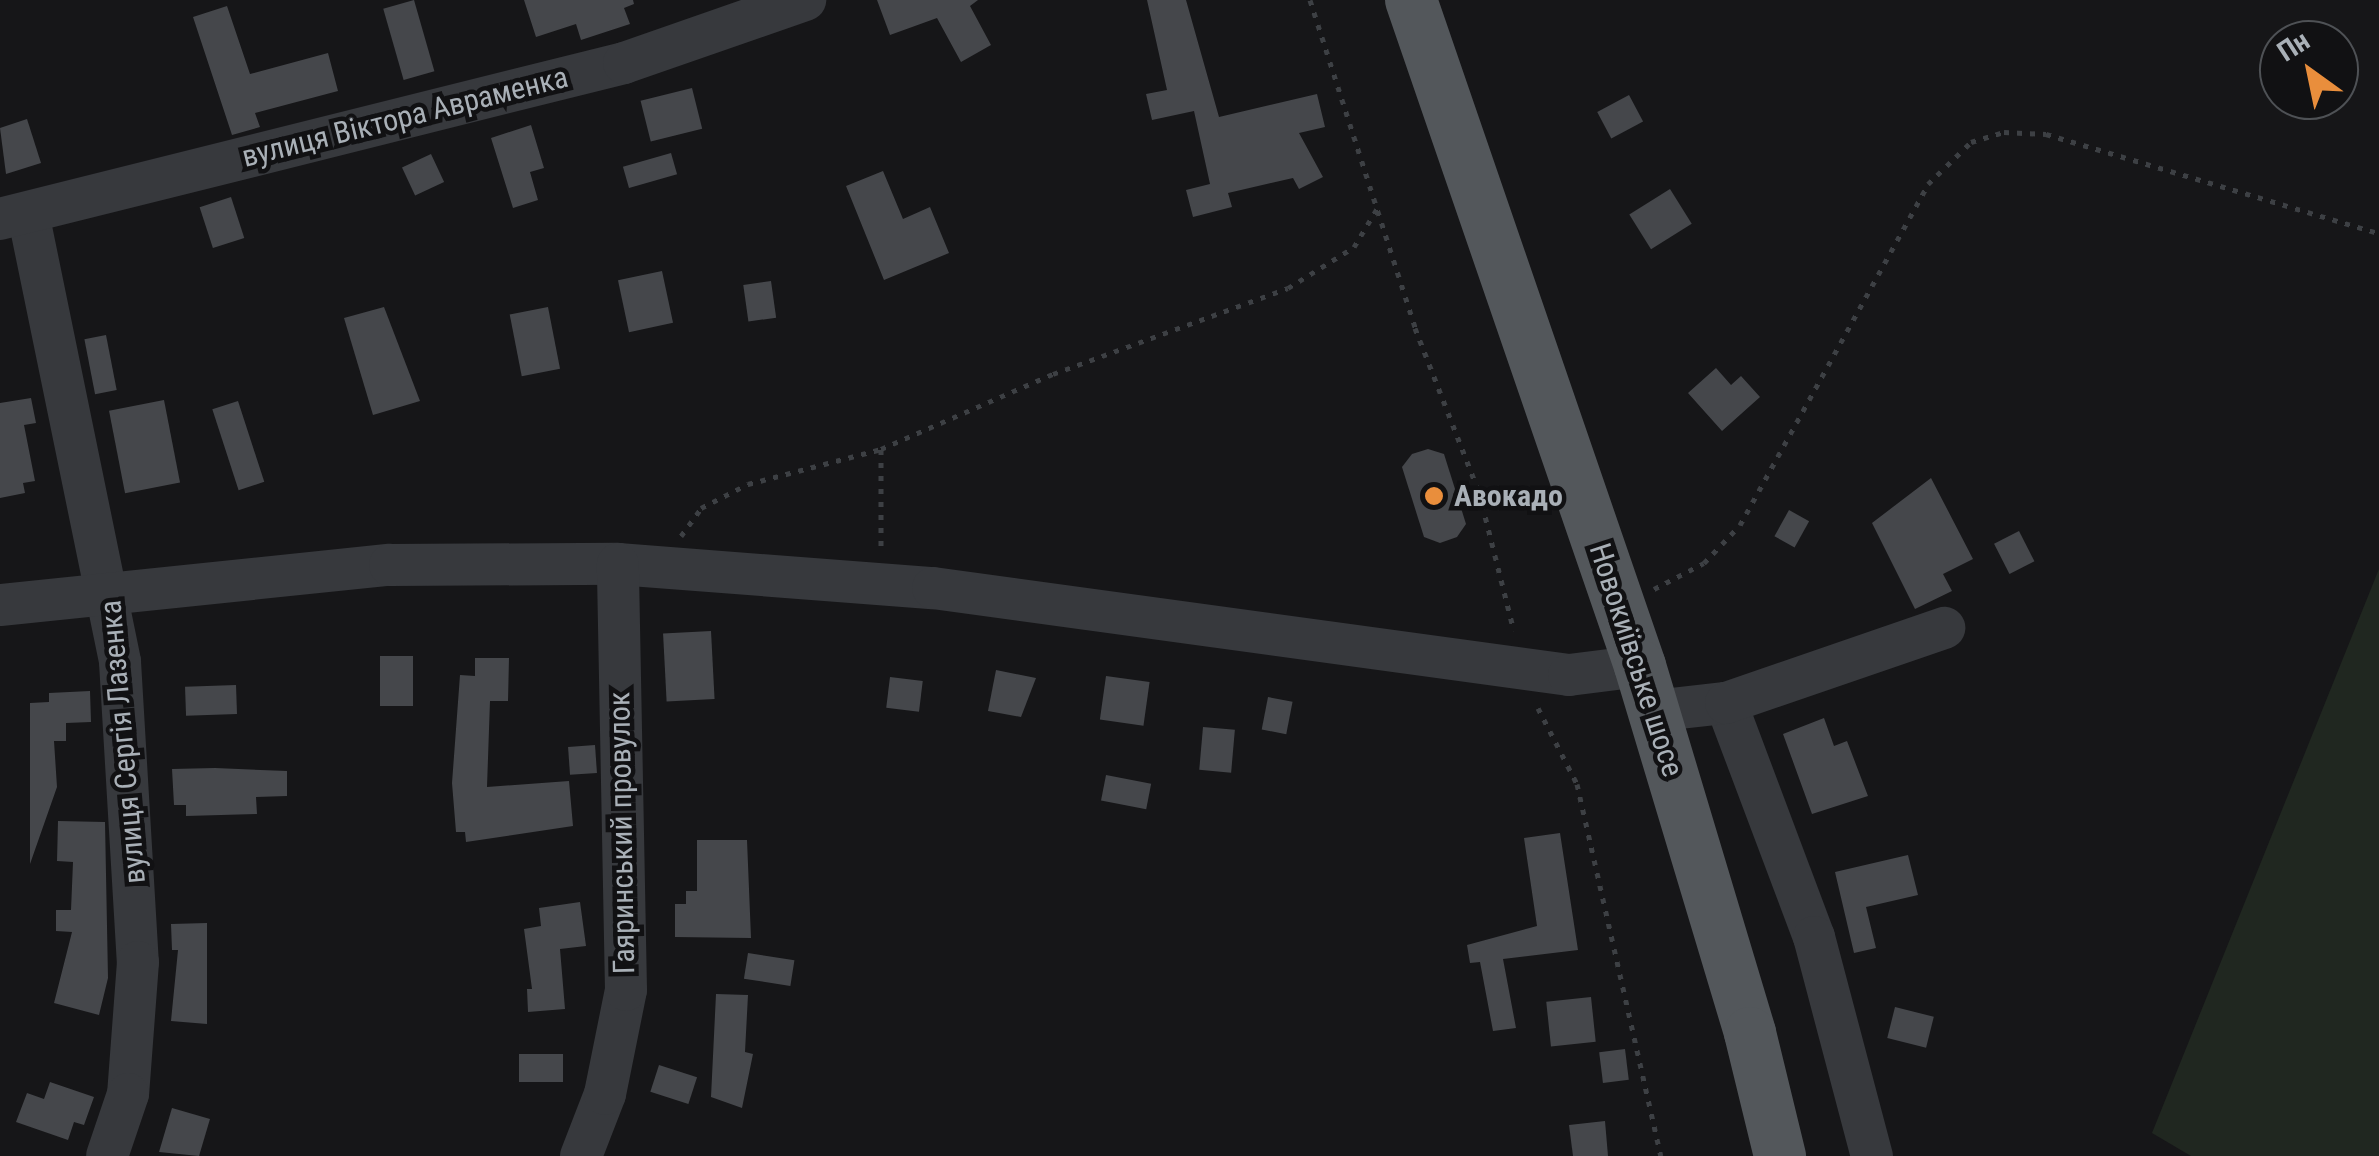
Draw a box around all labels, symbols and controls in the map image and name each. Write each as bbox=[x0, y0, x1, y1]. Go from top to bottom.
north arrow bbox=[2259, 20, 2359, 120]
text: Пн bbox=[2271, 24, 2316, 68]
street label: вулиця Віктора Авраменка bbox=[238, 59, 572, 175]
place label: Авокадо bbox=[1454, 478, 1563, 514]
marker: Авокадо bbox=[1423, 485, 1445, 507]
street label: Новокиївське шосе bbox=[1581, 539, 1691, 781]
street label: вулиця Сергія Лазенка bbox=[93, 599, 153, 885]
street label: Гаяринський провулок bbox=[602, 691, 642, 975]

